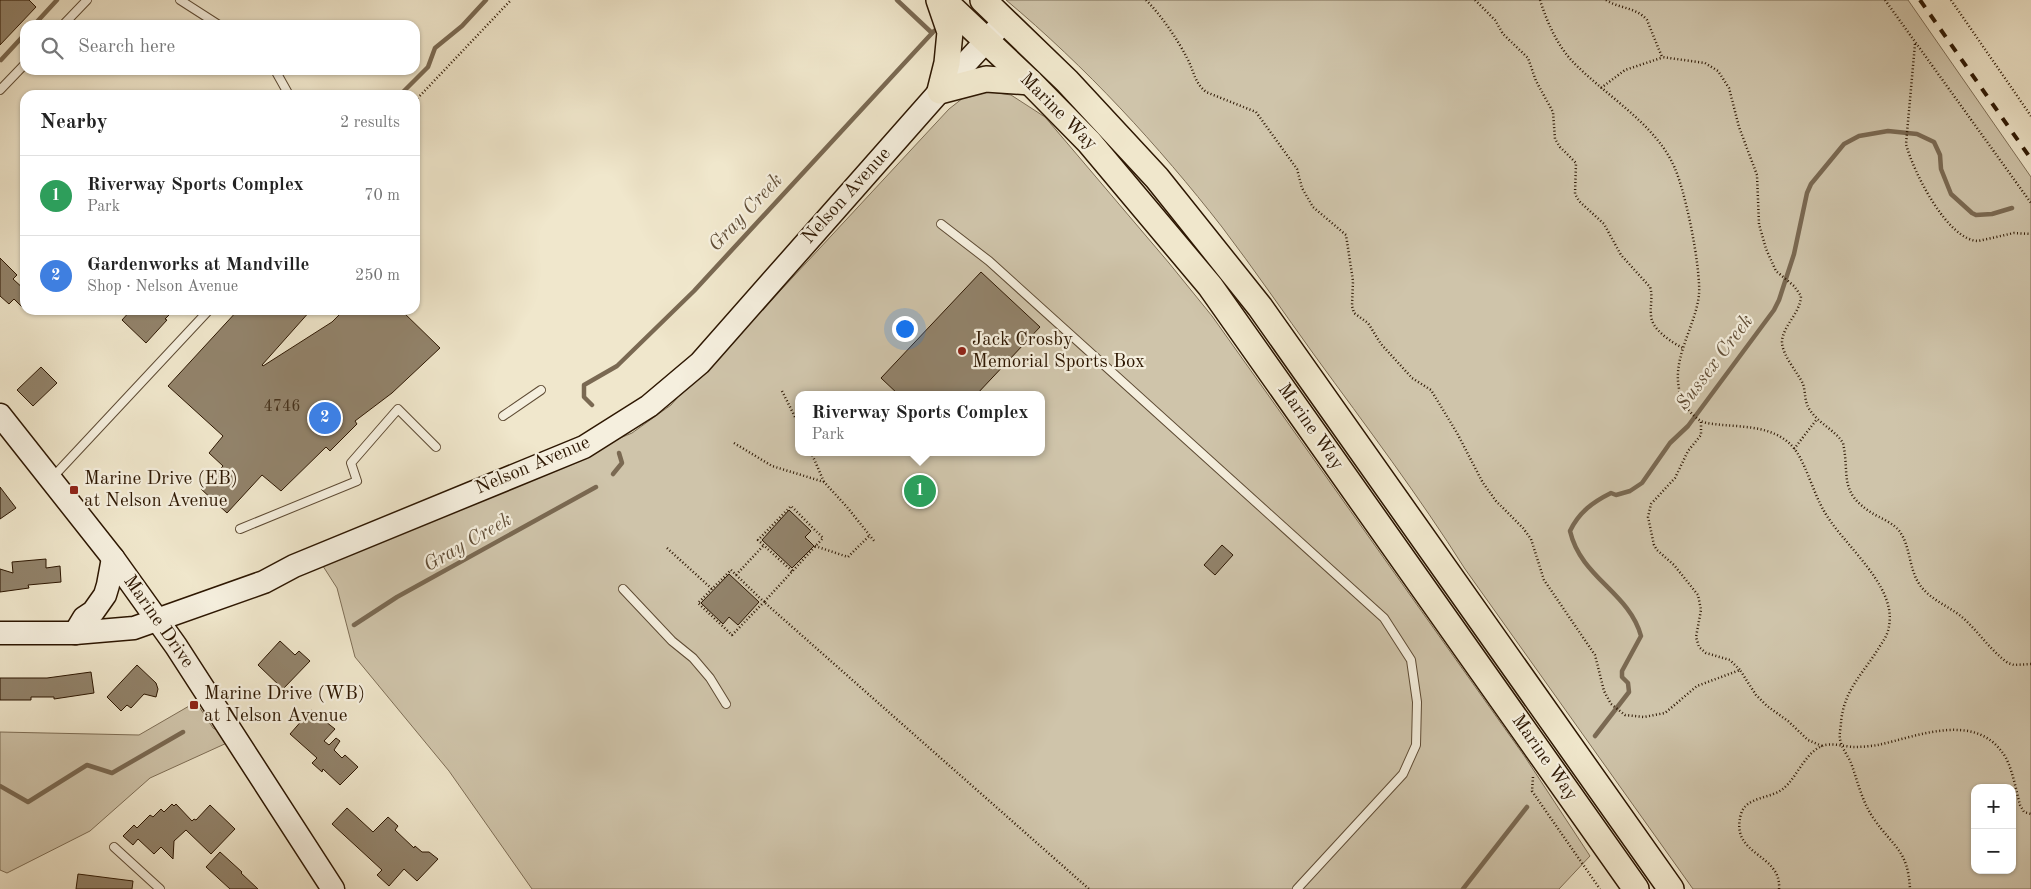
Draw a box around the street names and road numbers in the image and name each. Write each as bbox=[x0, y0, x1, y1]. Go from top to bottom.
street label: Marine Way bbox=[1016, 70, 1100, 154]
street label: Nelson Avenue bbox=[799, 144, 895, 248]
street label: Marine Way bbox=[1273, 380, 1347, 474]
street label: Nelson Avenue bbox=[473, 433, 593, 499]
street label: Marine Drive bbox=[119, 572, 197, 672]
street label: Marine Way bbox=[1507, 711, 1581, 805]

